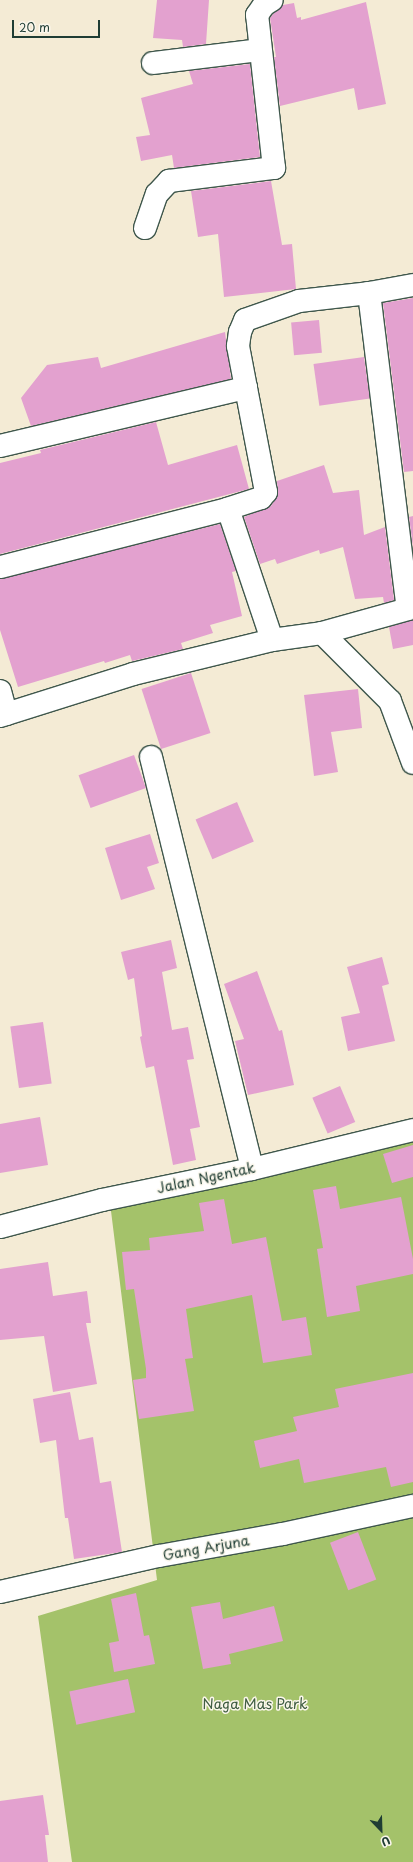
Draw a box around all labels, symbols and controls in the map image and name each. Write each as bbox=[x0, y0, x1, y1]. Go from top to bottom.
scale bar bbox=[14, 12, 102, 38]
text: 20 m bbox=[19, 18, 50, 36]
street label: Jalan Ngentak bbox=[155, 1159, 257, 1197]
street label: Gang Arjuna bbox=[161, 1532, 251, 1564]
park label: Naga Mas Park bbox=[202, 1696, 308, 1712]
north arrow bbox=[361, 1810, 401, 1850]
text: U bbox=[379, 1832, 393, 1851]

